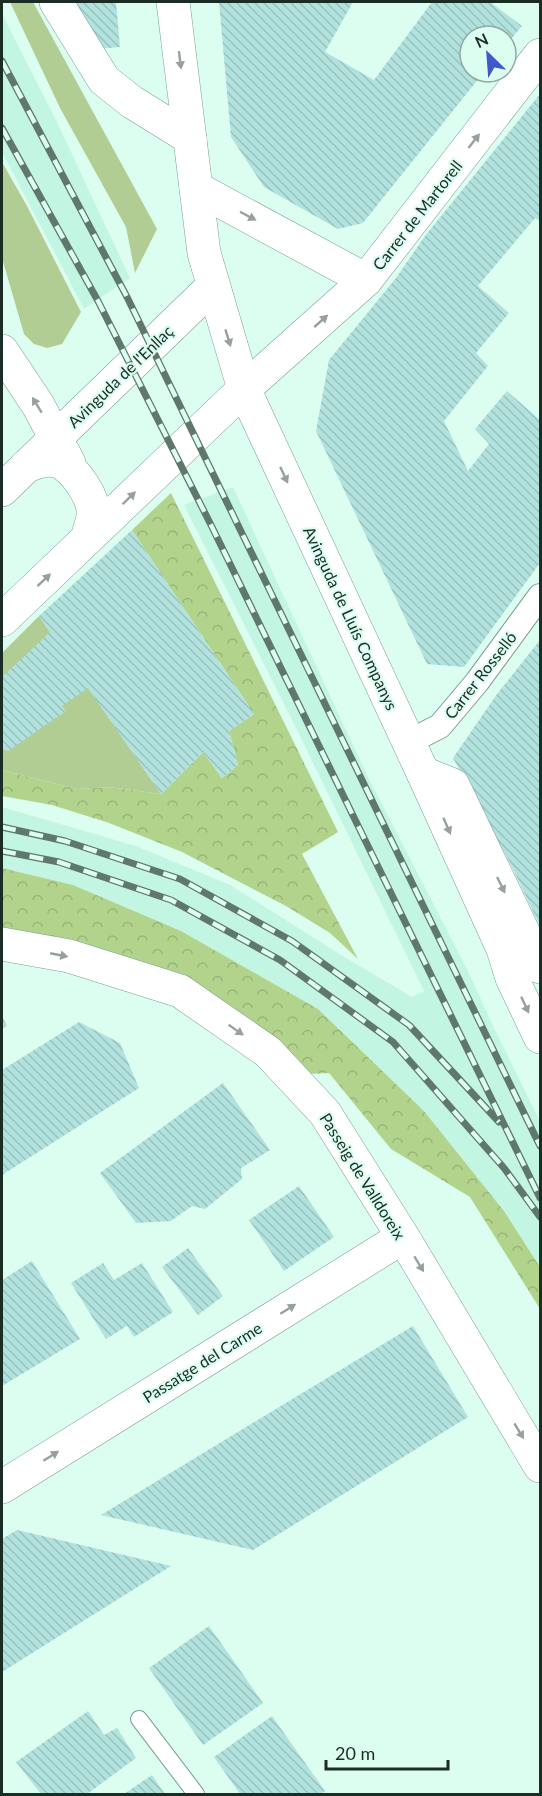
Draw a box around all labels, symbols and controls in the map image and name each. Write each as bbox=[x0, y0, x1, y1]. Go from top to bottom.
north arrow bbox=[458, 24, 518, 84]
text: N bbox=[472, 29, 491, 51]
one-way arrow bbox=[176, 50, 185, 69]
one-way arrow bbox=[468, 134, 480, 149]
street label: Carrer de Martorell bbox=[368, 156, 466, 274]
one-way arrow bbox=[239, 211, 256, 221]
one-way arrow bbox=[313, 315, 328, 328]
street label: Avinguda de l'Enllaç bbox=[63, 321, 177, 431]
one-way arrow bbox=[224, 329, 233, 347]
one-way arrow bbox=[31, 397, 42, 413]
one-way arrow bbox=[280, 467, 289, 484]
one-way arrow bbox=[122, 492, 136, 506]
street label: Avinguda de Lluís Companys bbox=[300, 523, 402, 713]
one-way arrow bbox=[37, 573, 51, 587]
street label: Carrer Rosselló bbox=[440, 628, 520, 722]
one-way arrow bbox=[443, 818, 452, 835]
one-way arrow bbox=[496, 876, 506, 893]
one-way arrow bbox=[50, 951, 69, 960]
one-way arrow bbox=[520, 997, 529, 1014]
one-way arrow bbox=[228, 1024, 244, 1036]
street label: Passeig de Valldoreix bbox=[316, 1109, 410, 1243]
one-way arrow bbox=[413, 1256, 424, 1272]
one-way arrow bbox=[280, 1303, 296, 1314]
street label: Passatge del Carme bbox=[139, 1318, 265, 1406]
one-way arrow bbox=[514, 1423, 525, 1439]
one-way arrow bbox=[43, 1451, 59, 1462]
scale bar bbox=[326, 1733, 448, 1771]
text: 20 m bbox=[335, 1742, 375, 1764]

